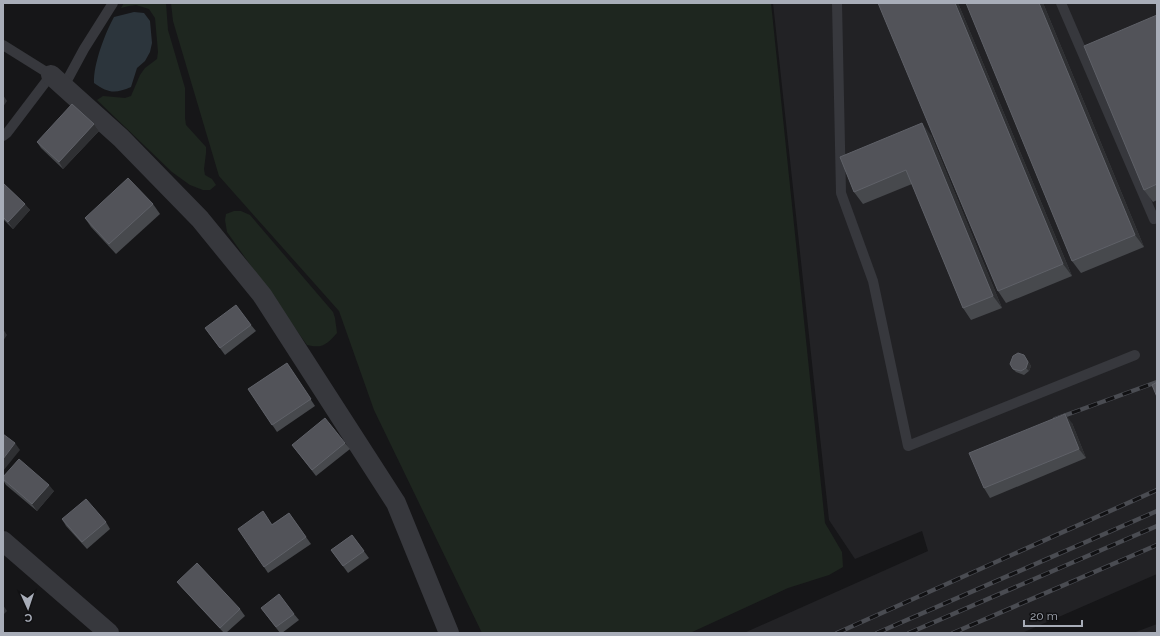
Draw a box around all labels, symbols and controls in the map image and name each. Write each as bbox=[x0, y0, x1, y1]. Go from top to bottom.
north arrow bbox=[8, 588, 48, 628]
scale bar bbox=[1024, 602, 1082, 628]
text: 20 m bbox=[1030, 609, 1058, 623]
text: С bbox=[24, 611, 33, 624]

